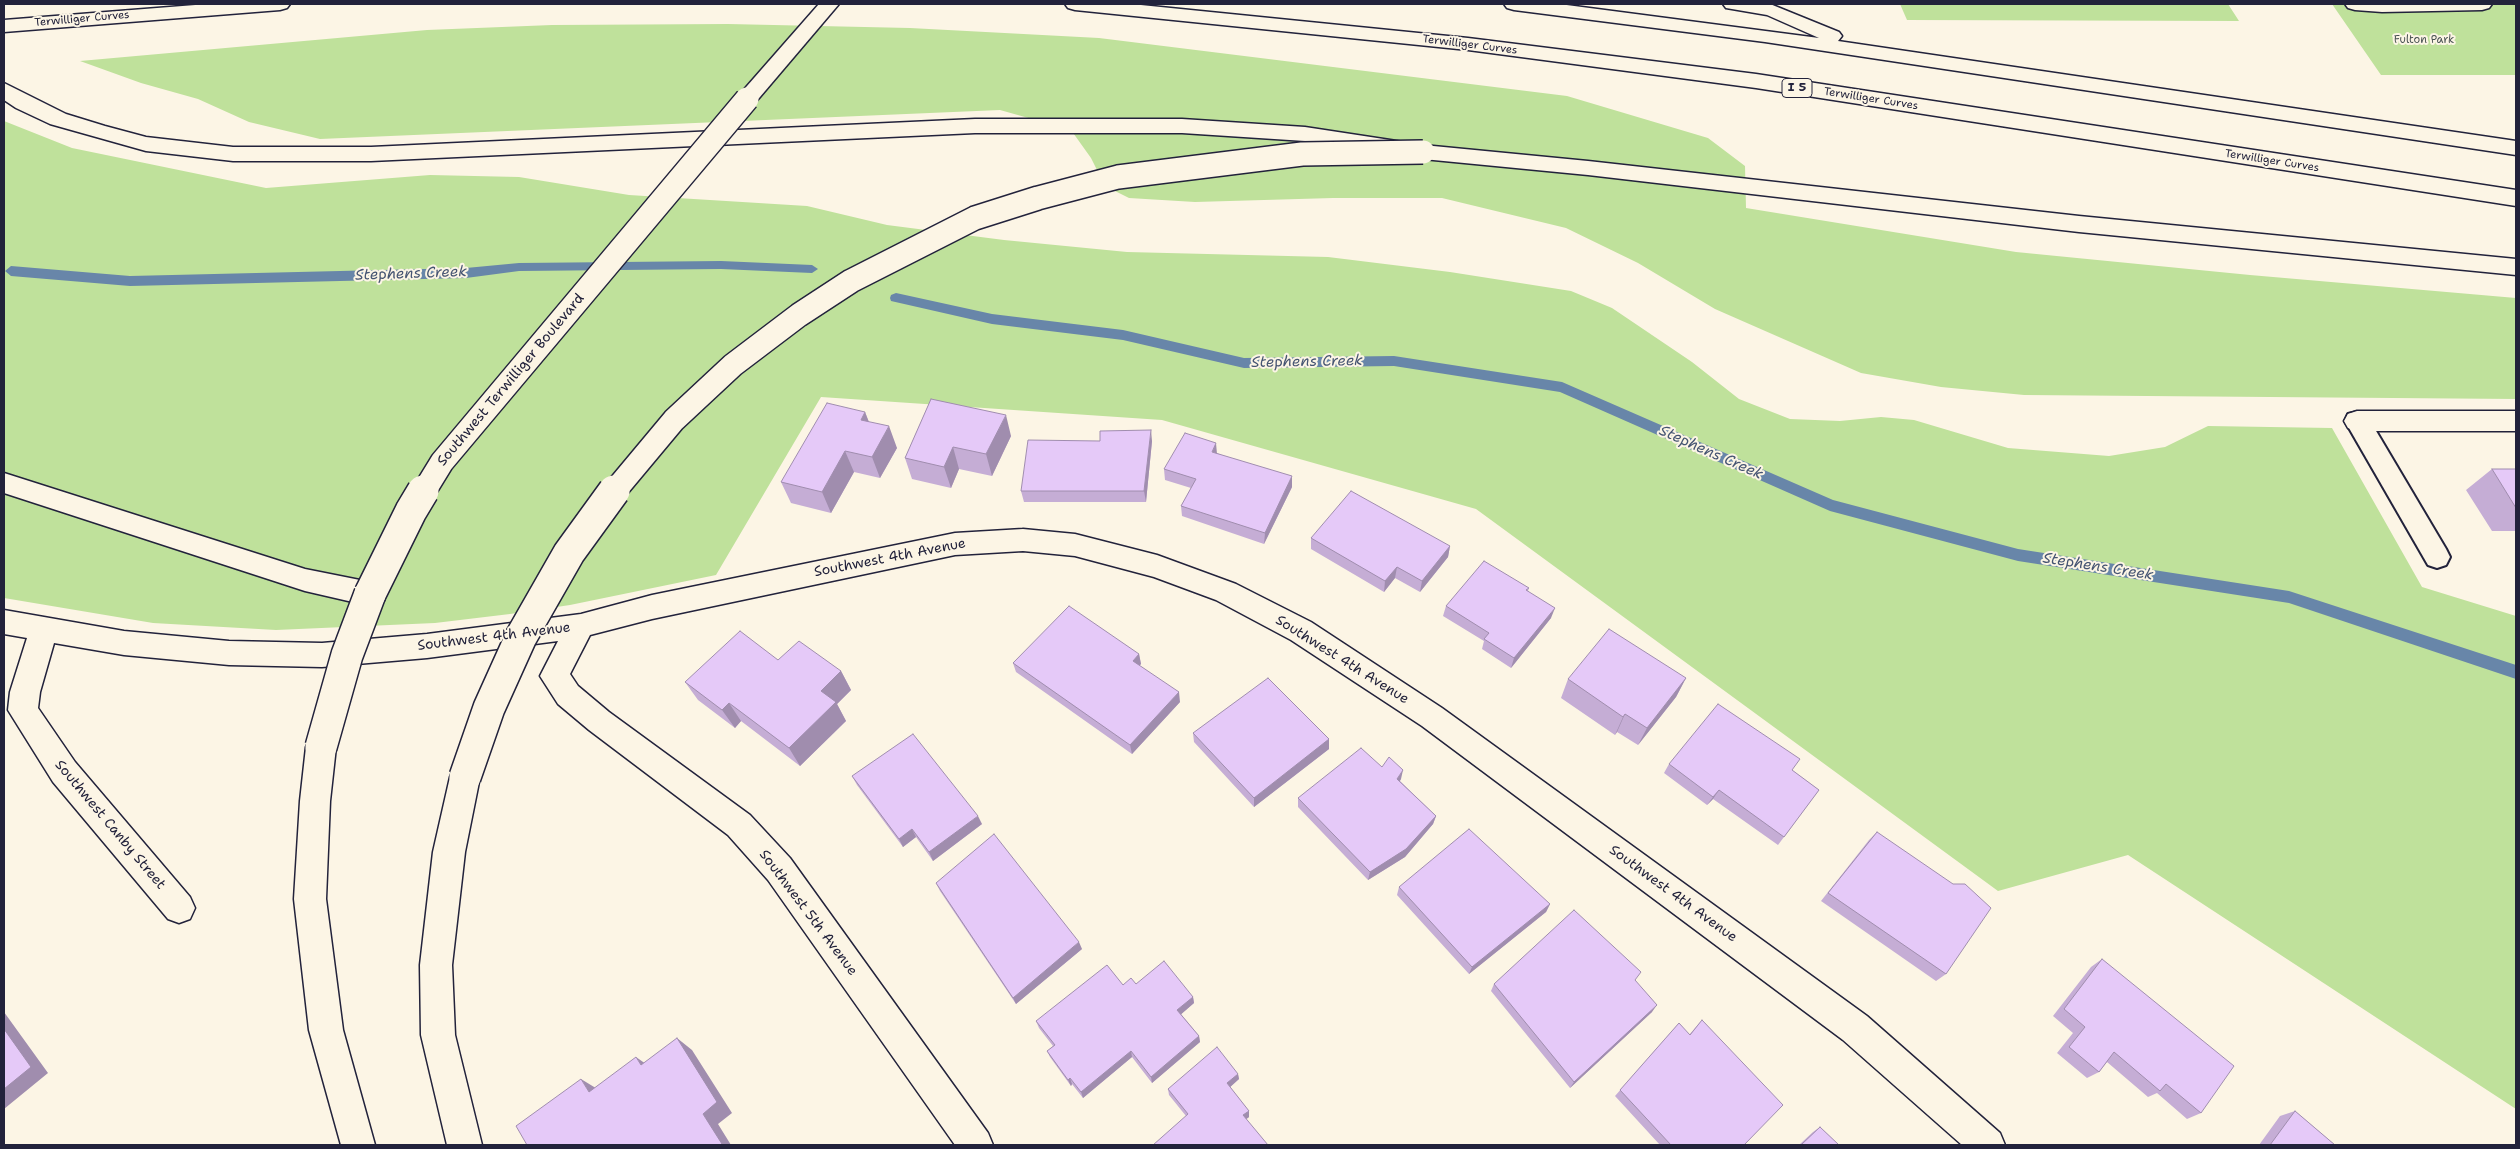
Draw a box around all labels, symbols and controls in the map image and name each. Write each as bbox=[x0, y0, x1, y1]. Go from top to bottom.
street label: Terwilliger Curves bbox=[34, 8, 130, 30]
street label: Terwilliger Curves bbox=[1422, 33, 1518, 57]
park label: Fulton Park bbox=[2394, 33, 2454, 47]
road number: I 5 bbox=[1782, 78, 1812, 98]
street label: Terwilliger Curves bbox=[1823, 85, 1919, 113]
street label: Terwilliger Curves bbox=[2224, 147, 2320, 175]
water label: Stephens Creek bbox=[355, 263, 467, 285]
street label: Southwest Terwilliger Boulevard bbox=[434, 290, 588, 470]
water label: Stephens Creek bbox=[1251, 352, 1363, 372]
water label: Stephens Creek bbox=[1656, 422, 1766, 484]
street label: Southwest 4th Avenue bbox=[813, 535, 967, 581]
water label: Stephens Creek bbox=[2041, 549, 2155, 585]
street label: Southwest 4th Avenue bbox=[1272, 612, 1412, 708]
street label: Southwest 4th Avenue bbox=[416, 619, 572, 655]
street label: Southwest Canby Street bbox=[51, 757, 169, 893]
street label: Southwest 4th Avenue bbox=[1606, 842, 1740, 946]
street label: Southwest 5th Avenue bbox=[755, 847, 861, 979]

